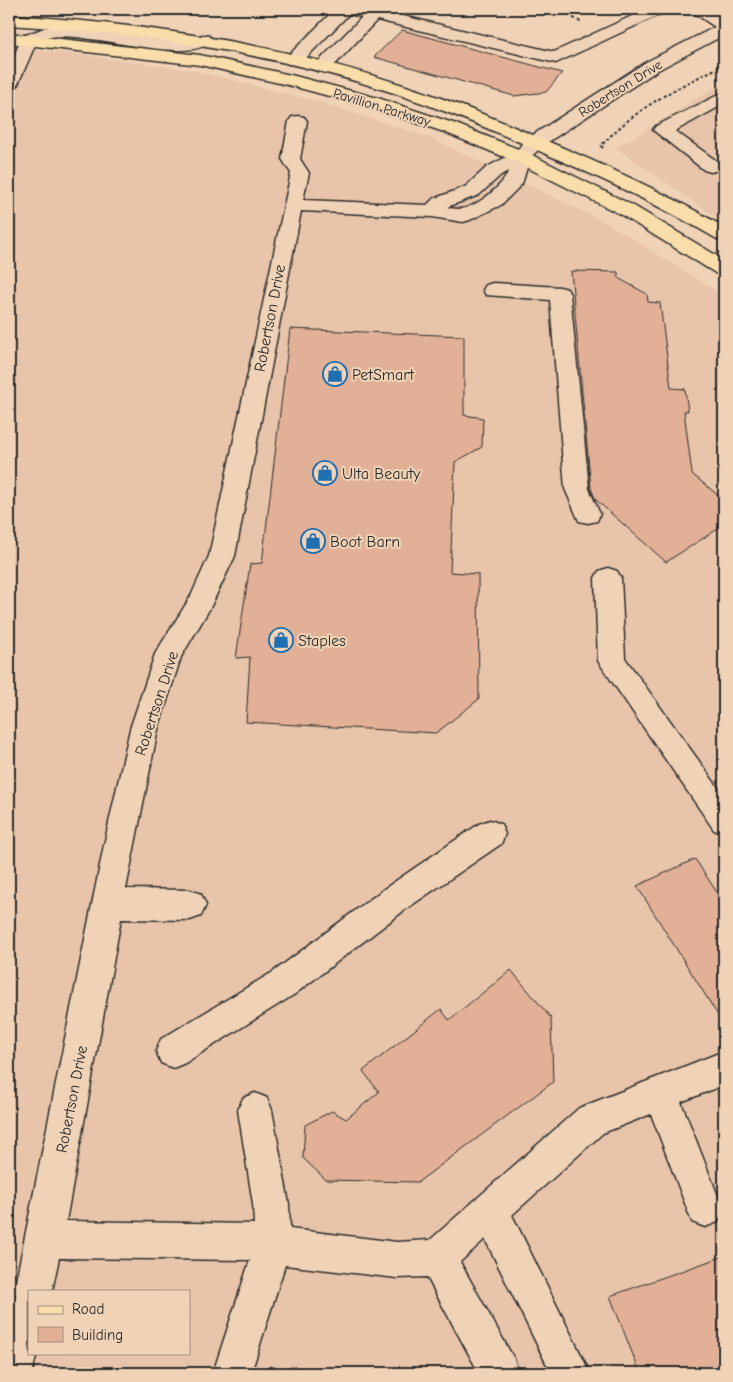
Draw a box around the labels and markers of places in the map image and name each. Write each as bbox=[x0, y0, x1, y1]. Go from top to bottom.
shop icon: PetSmart bbox=[322, 361, 348, 387]
place label: PetSmart bbox=[352, 366, 415, 384]
shop icon: Ulta Beauty bbox=[312, 460, 338, 486]
place label: Ulta Beauty bbox=[342, 465, 421, 483]
shop icon: Boot Barn bbox=[300, 528, 326, 554]
place label: Boot Barn bbox=[330, 533, 400, 551]
shop icon: Staples bbox=[268, 627, 294, 653]
place label: Staples bbox=[298, 632, 346, 650]

